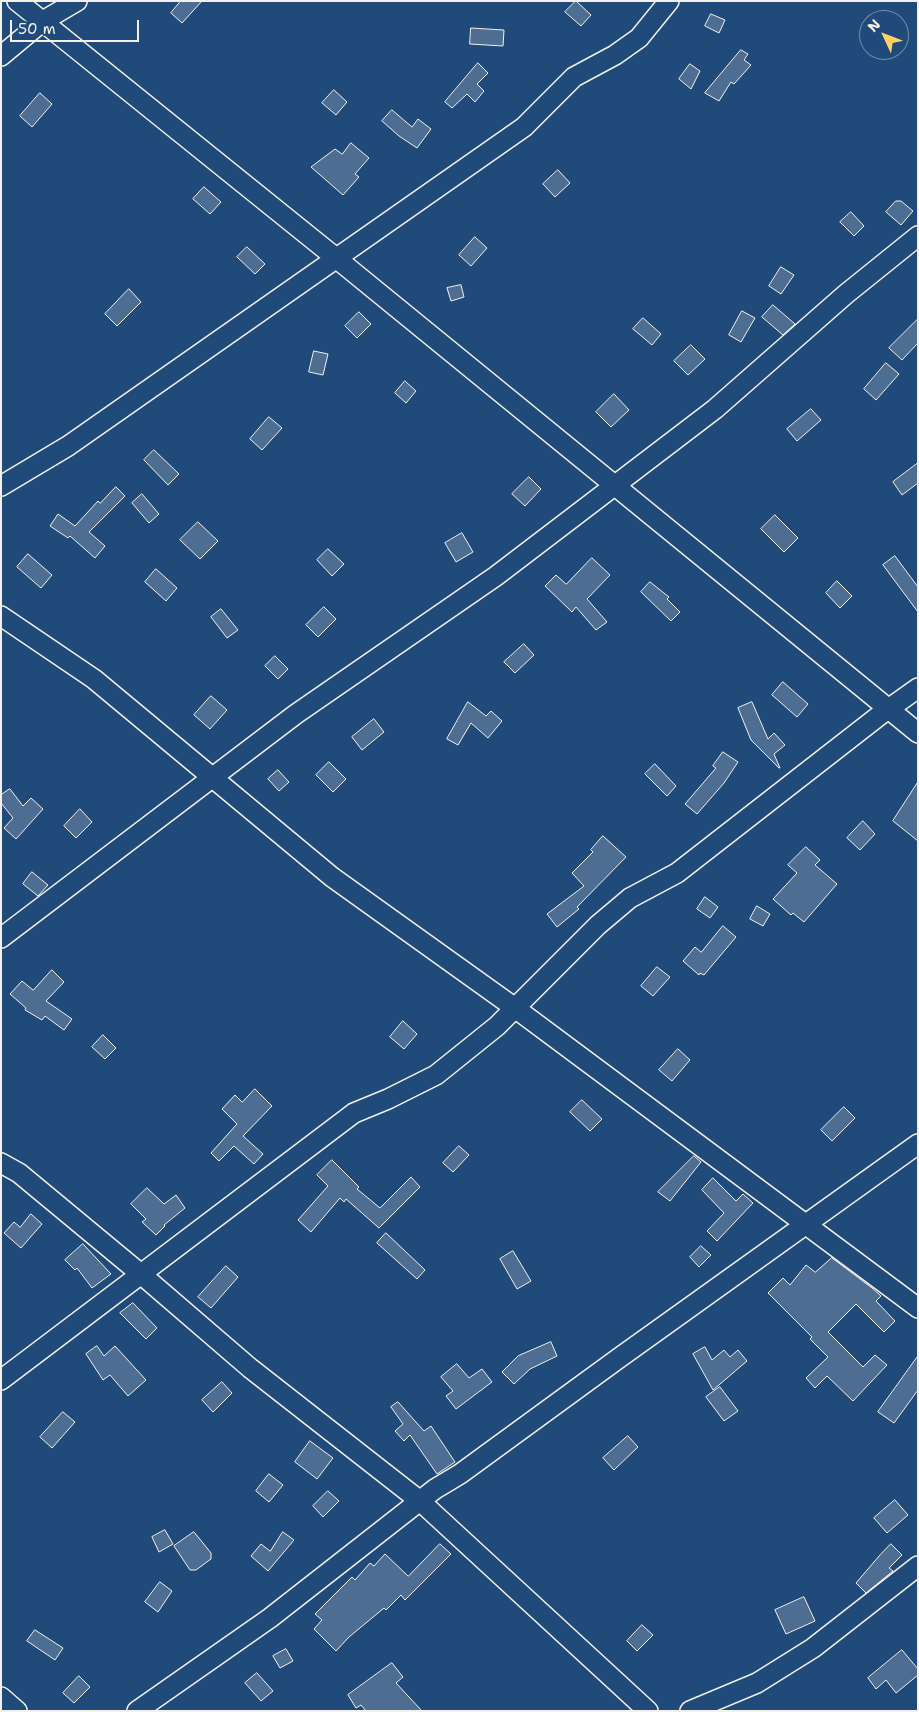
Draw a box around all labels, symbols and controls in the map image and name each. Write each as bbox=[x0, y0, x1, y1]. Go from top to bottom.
scale bar bbox=[12, 10, 141, 42]
north arrow bbox=[859, 10, 909, 60]
text: N bbox=[863, 15, 884, 36]
text: 50 m bbox=[18, 19, 56, 39]

